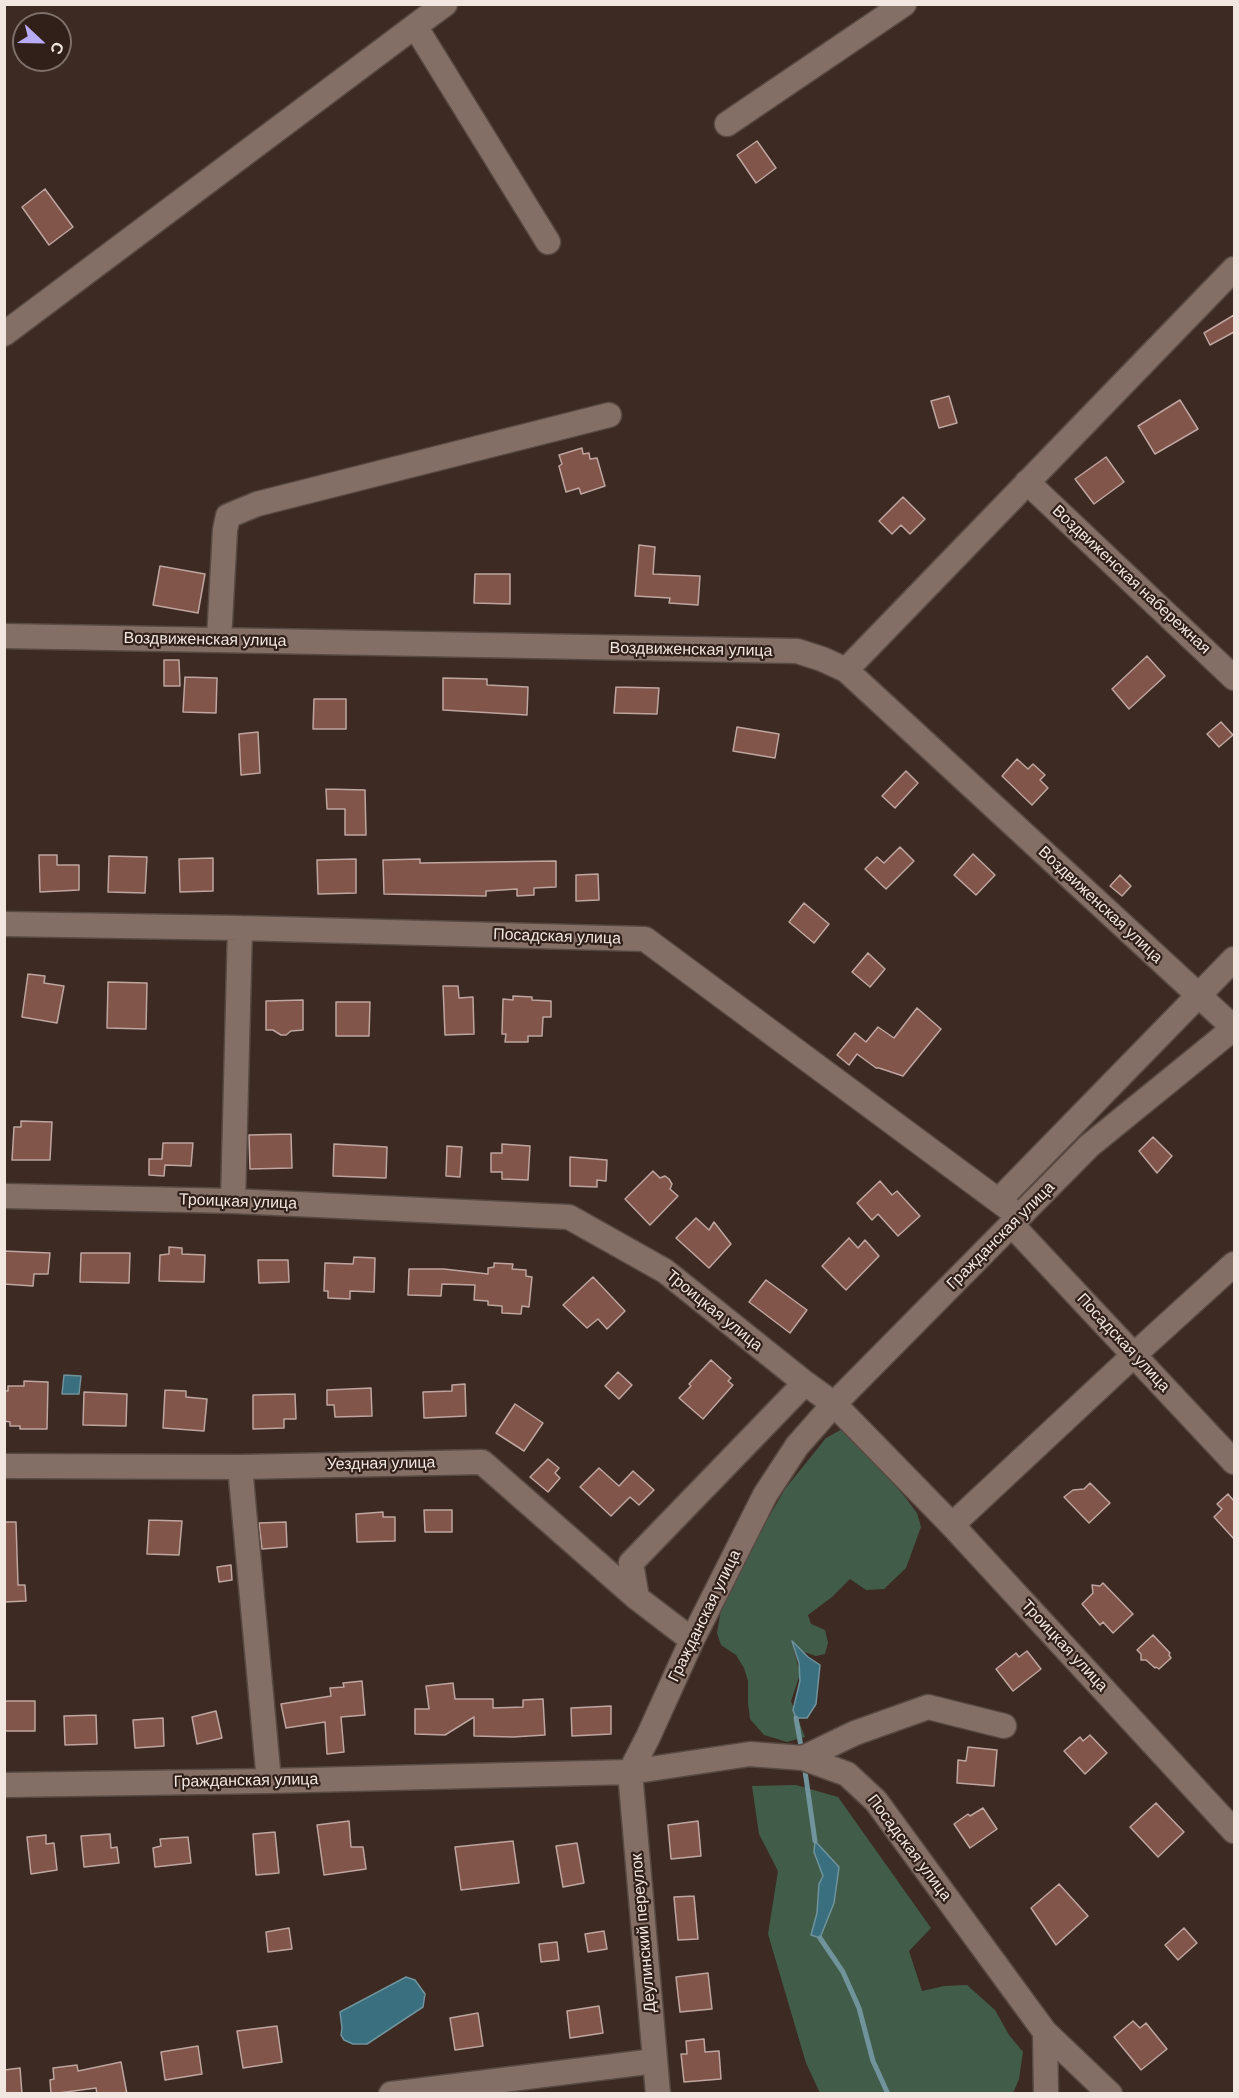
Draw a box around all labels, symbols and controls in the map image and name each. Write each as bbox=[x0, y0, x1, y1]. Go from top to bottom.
north arrow bbox=[12, 12, 72, 72]
text: С bbox=[47, 40, 67, 57]
street label: Воздвиженская набережная bbox=[1048, 502, 1214, 658]
street label: Воздвиженская улица bbox=[123, 629, 287, 651]
street label: Воздвиженская улица bbox=[609, 639, 773, 661]
street label: Воздвиженская улица bbox=[1034, 842, 1166, 968]
street label: Посадская улица bbox=[493, 925, 621, 949]
street label: Гражданская улица bbox=[943, 1178, 1059, 1294]
street label: Троицкая улица bbox=[179, 1190, 297, 1214]
street label: Троицкая улица bbox=[662, 1266, 766, 1356]
street label: Посадская улица bbox=[1072, 1290, 1174, 1396]
street label: Уездная улица bbox=[326, 1453, 436, 1475]
street label: Гражданская улица bbox=[665, 1547, 745, 1685]
street label: Троицкая улица bbox=[1017, 1596, 1111, 1696]
street label: Гражданская улица bbox=[174, 1770, 318, 1792]
street label: Посадская улица bbox=[863, 1791, 955, 1905]
street label: Деулинский переулок bbox=[627, 1853, 661, 2013]

